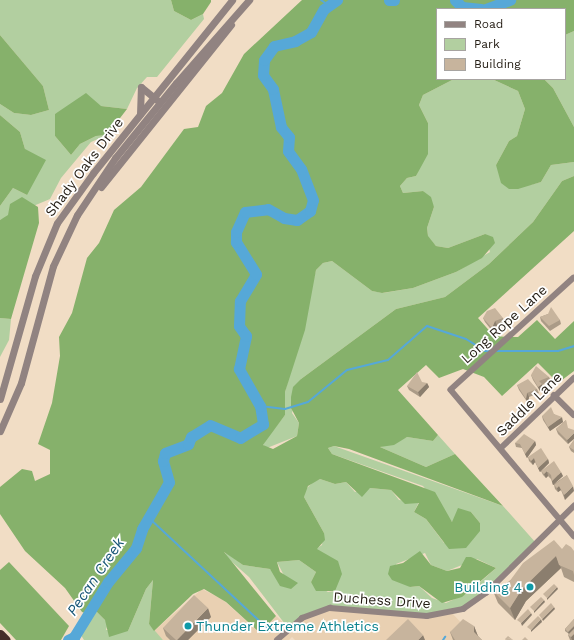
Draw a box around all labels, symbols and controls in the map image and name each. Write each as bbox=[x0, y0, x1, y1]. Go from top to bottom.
legend bbox=[436, 8, 566, 80]
text: Road bbox=[474, 17, 503, 31]
text: Park bbox=[474, 37, 500, 51]
text: Building bbox=[474, 57, 521, 71]
street label: Shady Oaks Drive bbox=[41, 114, 127, 220]
street label: Long Rope Lane bbox=[458, 281, 550, 367]
street label: Saddle Lane bbox=[493, 369, 565, 439]
water label: Pecan Creek bbox=[63, 535, 129, 619]
place label: Building 4 bbox=[454, 579, 522, 595]
marker: Building 4 bbox=[525, 582, 535, 592]
street label: Duchess Drive bbox=[333, 588, 431, 612]
place label: Thunder Extreme Athletics bbox=[196, 618, 380, 634]
marker: Thunder Extreme Athletics bbox=[183, 621, 193, 631]

